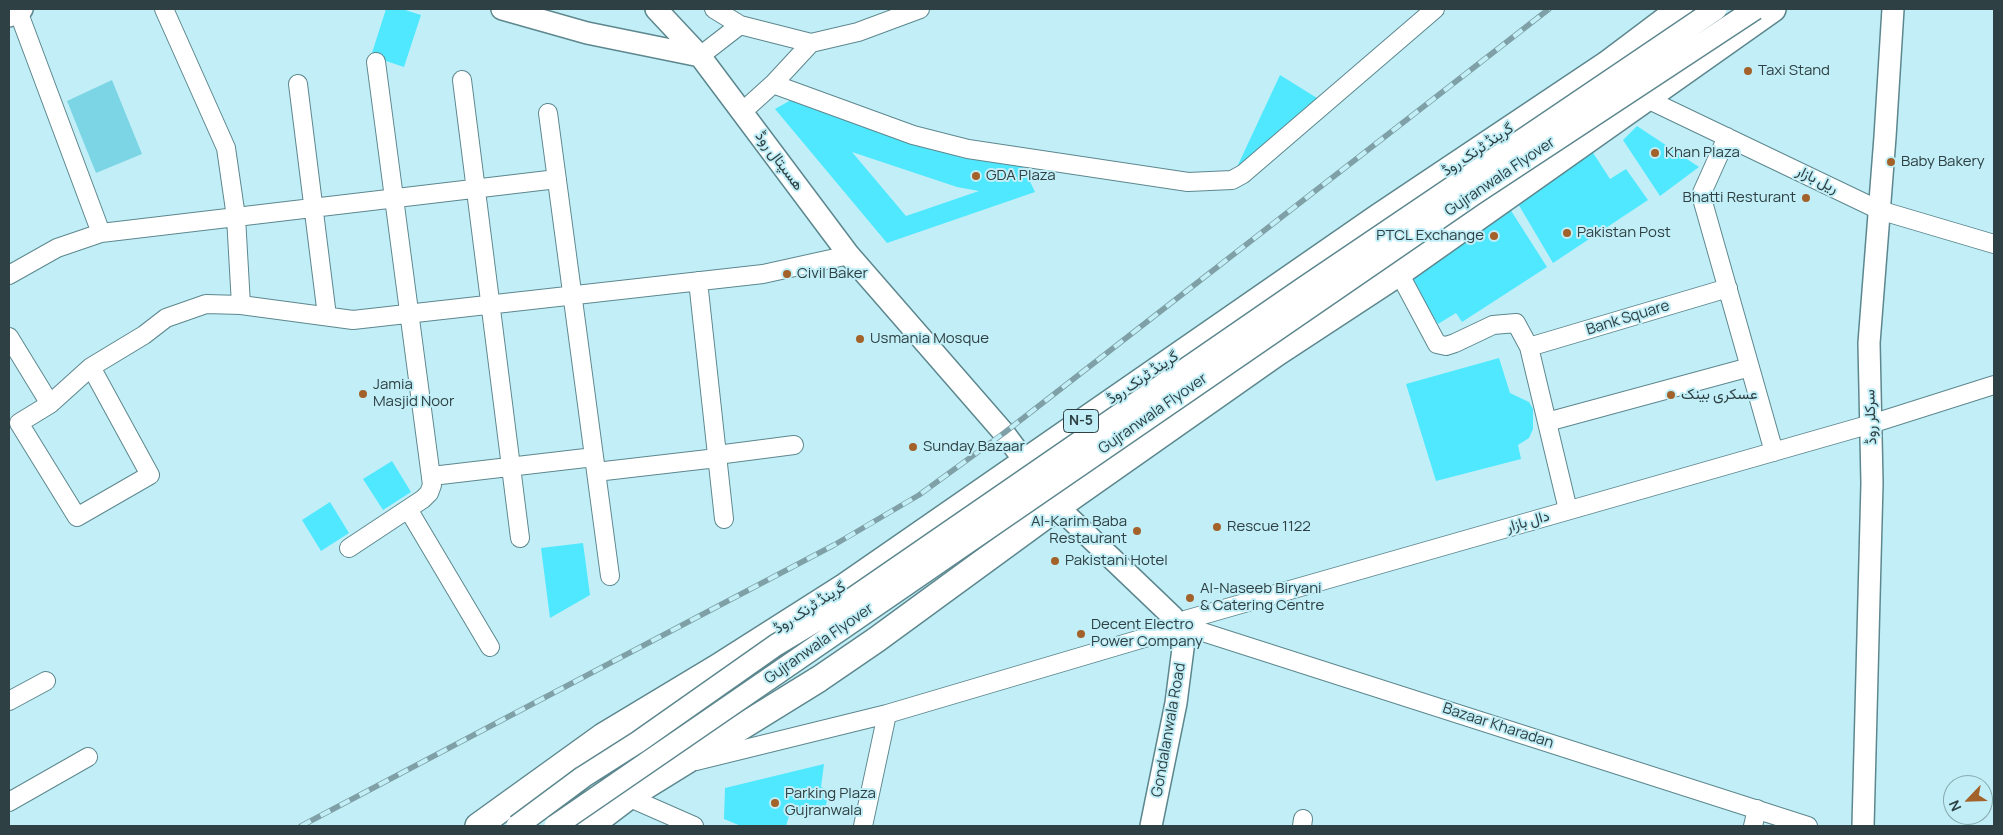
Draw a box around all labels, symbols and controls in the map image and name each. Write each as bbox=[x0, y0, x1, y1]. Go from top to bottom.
place label: Taxi Stand bbox=[1758, 62, 1830, 80]
marker: Taxi Stand bbox=[1742, 65, 1754, 77]
street label: گرینڈ ٹرنک روڈ bbox=[1439, 119, 1517, 181]
street label: ھسپتال روڈ bbox=[751, 128, 807, 194]
street label: Gujranwala Flyover bbox=[1442, 134, 1558, 220]
place label: Khan Plaza bbox=[1665, 144, 1740, 162]
marker: Khan Plaza bbox=[1649, 147, 1661, 159]
place label: Baby Bakery bbox=[1901, 153, 1985, 171]
marker: Baby Bakery bbox=[1885, 156, 1897, 168]
street label: ریل بازار bbox=[1793, 162, 1841, 198]
place label: GDA Plaza bbox=[986, 167, 1056, 185]
marker: GDA Plaza bbox=[970, 170, 982, 182]
place label: Bhatti Resturant bbox=[1683, 189, 1796, 207]
marker: Bhatti Resturant bbox=[1800, 192, 1812, 204]
place label: Pakistan Post bbox=[1577, 224, 1671, 242]
place label: PTCL Exchange bbox=[1376, 227, 1484, 245]
marker: Pakistan Post bbox=[1561, 227, 1573, 239]
marker: PTCL Exchange bbox=[1488, 230, 1500, 242]
place label: Civil Baker bbox=[797, 265, 868, 283]
marker: Civil Baker bbox=[781, 268, 793, 280]
street label: Bank Square bbox=[1584, 297, 1672, 339]
place label: Usmania Mosque bbox=[870, 330, 989, 348]
marker: Usmania Mosque bbox=[854, 333, 866, 345]
street label: گرینڈ ٹرنک روڈ bbox=[1104, 347, 1182, 409]
street label: Gujranwala Flyover bbox=[1095, 370, 1211, 458]
place label: Jamia Masjid Noor bbox=[373, 376, 454, 411]
place label: عسکری بینک bbox=[1681, 386, 1758, 404]
marker: Jamia Masjid Noor bbox=[357, 388, 369, 400]
marker: عسکری بینک bbox=[1665, 389, 1677, 401]
street label: سرکلر روڈ bbox=[1861, 389, 1881, 445]
road number: N-5 bbox=[1064, 410, 1098, 432]
place label: Sunday Bazaar bbox=[923, 438, 1025, 456]
marker: Sunday Bazaar bbox=[907, 441, 919, 453]
street label: دال بازار bbox=[1504, 507, 1552, 537]
place label: Al-Karim Baba Restaurant bbox=[1031, 513, 1127, 548]
place label: Rescue 1122 bbox=[1227, 518, 1311, 536]
marker: Rescue 1122 bbox=[1211, 521, 1223, 533]
marker: Al-Karim Baba Restaurant bbox=[1131, 525, 1143, 537]
place label: Pakistani Hotel bbox=[1065, 552, 1168, 570]
marker: Pakistani Hotel bbox=[1049, 555, 1061, 567]
street label: گرینڈ ٹرنک روڈ bbox=[770, 578, 850, 638]
place label: Al-Naseeb Biryani & Catering Centre bbox=[1200, 580, 1324, 615]
marker: Al-Naseeb Biryani & Catering Centre bbox=[1184, 592, 1196, 604]
street label: Gujranwala Flyover bbox=[761, 600, 877, 688]
place label: Decent Electro Power Company bbox=[1091, 616, 1203, 651]
marker: Decent Electro Power Company bbox=[1075, 628, 1087, 640]
street label: Gondalanwala Road bbox=[1148, 661, 1190, 799]
street label: Bazaar Kharadan bbox=[1440, 700, 1556, 752]
north arrow bbox=[1943, 775, 1993, 825]
place label: Parking Plaza Gujranwala bbox=[785, 785, 876, 820]
marker: Parking Plaza Gujranwala bbox=[769, 797, 781, 809]
text: N bbox=[1944, 797, 1965, 814]

